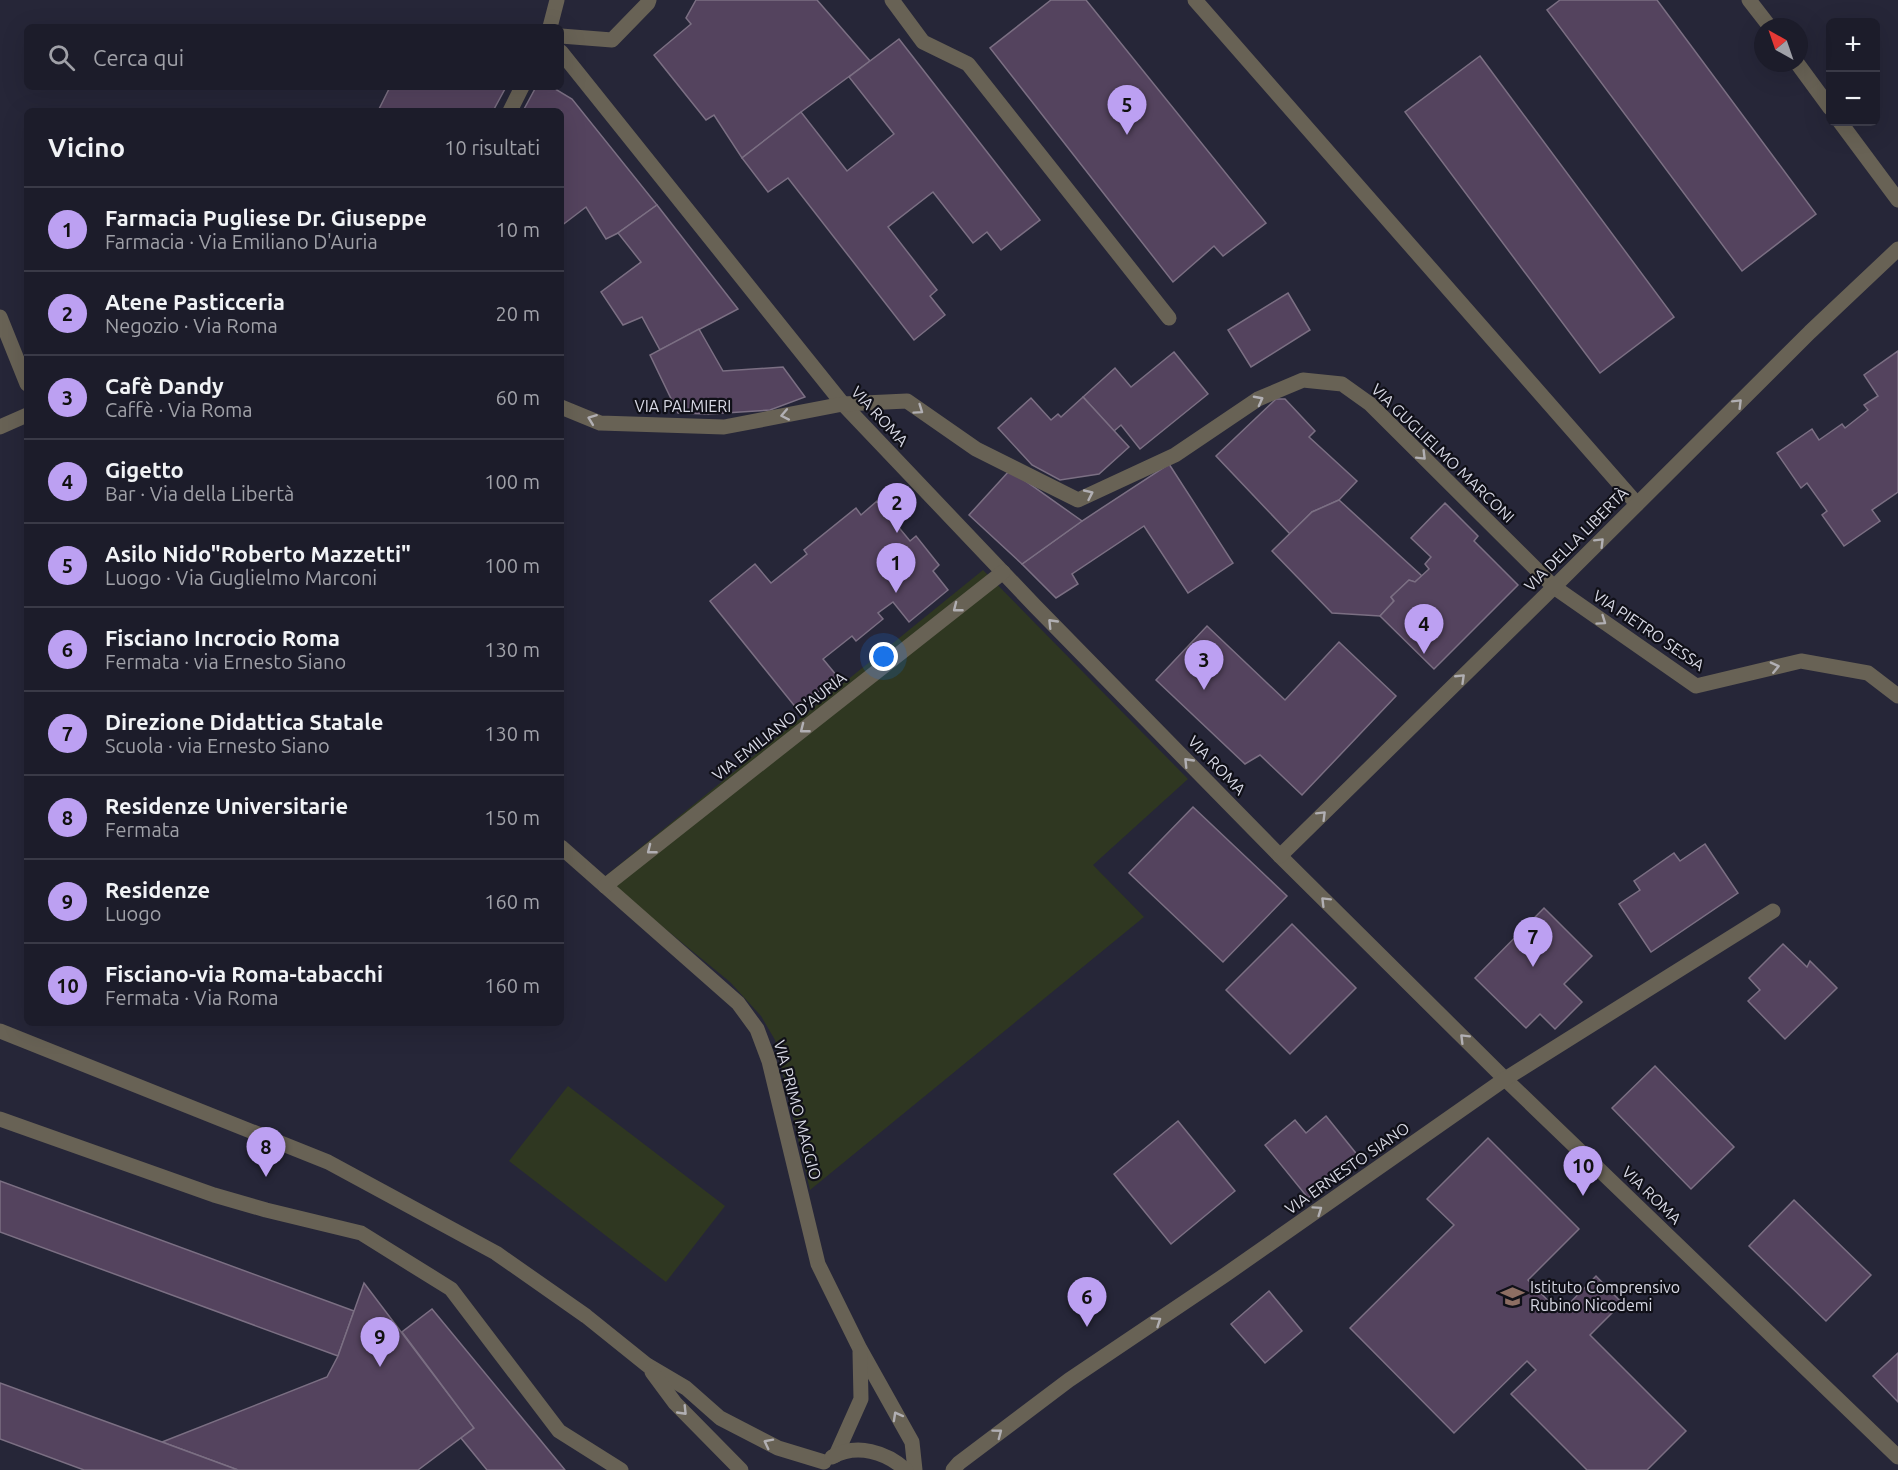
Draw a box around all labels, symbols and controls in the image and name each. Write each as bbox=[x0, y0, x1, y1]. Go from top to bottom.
north arrow bbox=[1754, 18, 1808, 72]
map controls bbox=[1826, 18, 1880, 126]
button: + bbox=[1826, 18, 1880, 72]
search box bbox=[24, 24, 564, 90]
icon: search bbox=[45, 41, 78, 74]
text: Cerca qui bbox=[93, 45, 184, 70]
button: − bbox=[1826, 72, 1880, 126]
pin: 5 bbox=[1108, 86, 1146, 135]
text: Vicino bbox=[48, 133, 125, 162]
text: 10 risultati bbox=[444, 136, 540, 159]
text: Farmacia Pugliese Dr. Giuseppe bbox=[105, 205, 427, 230]
text: 1 bbox=[62, 218, 73, 241]
text: 10 m bbox=[496, 218, 540, 241]
text: Farmacia · Via Emiliano D'Auria bbox=[105, 230, 378, 253]
text: Atene Pasticceria bbox=[105, 289, 285, 314]
text: 2 bbox=[62, 302, 73, 325]
text: 20 m bbox=[496, 302, 540, 325]
text: Negozio · Via Roma bbox=[105, 314, 278, 337]
text: Cafè Dandy bbox=[105, 373, 224, 398]
street label: VIA GUGLIELMO MARCONI bbox=[1368, 380, 1518, 526]
street label: VIA ROMA bbox=[848, 382, 913, 450]
text: 3 bbox=[62, 386, 73, 409]
text: 60 m bbox=[496, 386, 540, 409]
one-way arrow bbox=[1253, 396, 1263, 407]
street label: VIA PALMIERI bbox=[635, 397, 731, 415]
text: Caffè · Via Roma bbox=[105, 398, 253, 421]
one-way arrow bbox=[1730, 400, 1741, 411]
one-way arrow bbox=[913, 403, 924, 414]
one-way arrow bbox=[781, 408, 791, 421]
one-way arrow bbox=[587, 414, 598, 426]
one-way arrow bbox=[1414, 448, 1425, 459]
text: Gigetto bbox=[105, 457, 184, 482]
text: 4 bbox=[62, 470, 73, 493]
text: 100 m bbox=[484, 470, 540, 493]
text: Bar · Via della Libertà bbox=[105, 482, 294, 505]
street label: VIA DELLA LIBERTÀ bbox=[1519, 482, 1632, 595]
pin: 2 bbox=[878, 484, 916, 533]
one-way arrow bbox=[1083, 490, 1094, 502]
one-way arrow bbox=[1593, 538, 1604, 548]
text: Asilo Nido"Roberto Mazzetti" bbox=[105, 541, 411, 566]
pin: 1 bbox=[876, 544, 916, 593]
text: 5 bbox=[62, 554, 73, 577]
text: 100 m bbox=[484, 554, 540, 577]
text: Luogo · Via Guglielmo Marconi bbox=[105, 566, 377, 589]
street label: VIA PIETRO SESSA bbox=[1590, 586, 1709, 674]
one-way arrow bbox=[953, 600, 964, 611]
pin: 4 bbox=[1404, 604, 1444, 654]
one-way arrow bbox=[1596, 614, 1607, 625]
one-way arrow bbox=[1048, 619, 1059, 630]
text: Fisciano Incrocio Roma bbox=[105, 625, 340, 650]
text: 6 bbox=[62, 638, 73, 661]
text: 130 m bbox=[484, 638, 540, 661]
pin: 3 bbox=[1184, 640, 1224, 690]
your location bbox=[869, 642, 898, 671]
text: Fermata · via Ernesto Siano bbox=[105, 650, 346, 673]
one-way arrow bbox=[1770, 662, 1780, 675]
street label: VIA EMILIANO D'AURIA bbox=[708, 668, 850, 784]
one-way arrow bbox=[1454, 674, 1464, 685]
text: Direzione Didattica Statale bbox=[105, 709, 384, 734]
text: 7 bbox=[62, 722, 73, 745]
text: 130 m bbox=[484, 722, 540, 745]
one-way arrow bbox=[800, 722, 811, 733]
street label: VIA ROMA bbox=[1184, 732, 1250, 799]
text: Scuola · via Ernesto Siano bbox=[105, 734, 330, 757]
one-way arrow bbox=[1184, 759, 1195, 769]
text: Residenze Universitarie bbox=[105, 793, 348, 818]
text: 8 bbox=[62, 806, 73, 829]
text: 150 m bbox=[484, 806, 540, 829]
one-way arrow bbox=[1314, 811, 1325, 822]
text: Fermata bbox=[105, 818, 180, 841]
one-way arrow bbox=[647, 843, 658, 854]
text: Residenze bbox=[105, 877, 210, 902]
text: 9 bbox=[62, 890, 73, 913]
text: 160 m bbox=[484, 890, 540, 913]
one-way arrow bbox=[1322, 897, 1333, 908]
text: Luogo bbox=[105, 902, 162, 925]
pin: 7 bbox=[1514, 918, 1552, 967]
text: Fisciano-via Roma-tabacchi bbox=[105, 961, 383, 986]
text: 10 bbox=[56, 974, 79, 997]
text: 160 m bbox=[484, 974, 540, 997]
text: Fermata · Via Roma bbox=[105, 986, 279, 1009]
one-way arrow bbox=[1460, 1034, 1470, 1045]
street label: VIA PRIMO MAGGIO bbox=[771, 1038, 825, 1182]
street label: VIA ERNESTO SIANO bbox=[1281, 1118, 1413, 1218]
pin: 8 bbox=[246, 1128, 286, 1177]
pin: 10 bbox=[1564, 1146, 1602, 1196]
street label: VIA ROMA bbox=[1619, 1162, 1686, 1228]
one-way arrow bbox=[1311, 1206, 1322, 1217]
pin: 6 bbox=[1068, 1278, 1106, 1327]
place label: Istituto Comprensivo Rubino Nicodemi bbox=[1530, 1278, 1680, 1314]
school or university icon: Istituto Comprensivo Rubino Nicodemi bbox=[1499, 1283, 1525, 1309]
one-way arrow bbox=[1151, 1316, 1161, 1328]
pin: 9 bbox=[360, 1318, 400, 1367]
one-way arrow bbox=[676, 1404, 687, 1414]
one-way arrow bbox=[893, 1412, 904, 1422]
one-way arrow bbox=[991, 1430, 1002, 1441]
one-way arrow bbox=[764, 1439, 775, 1450]

